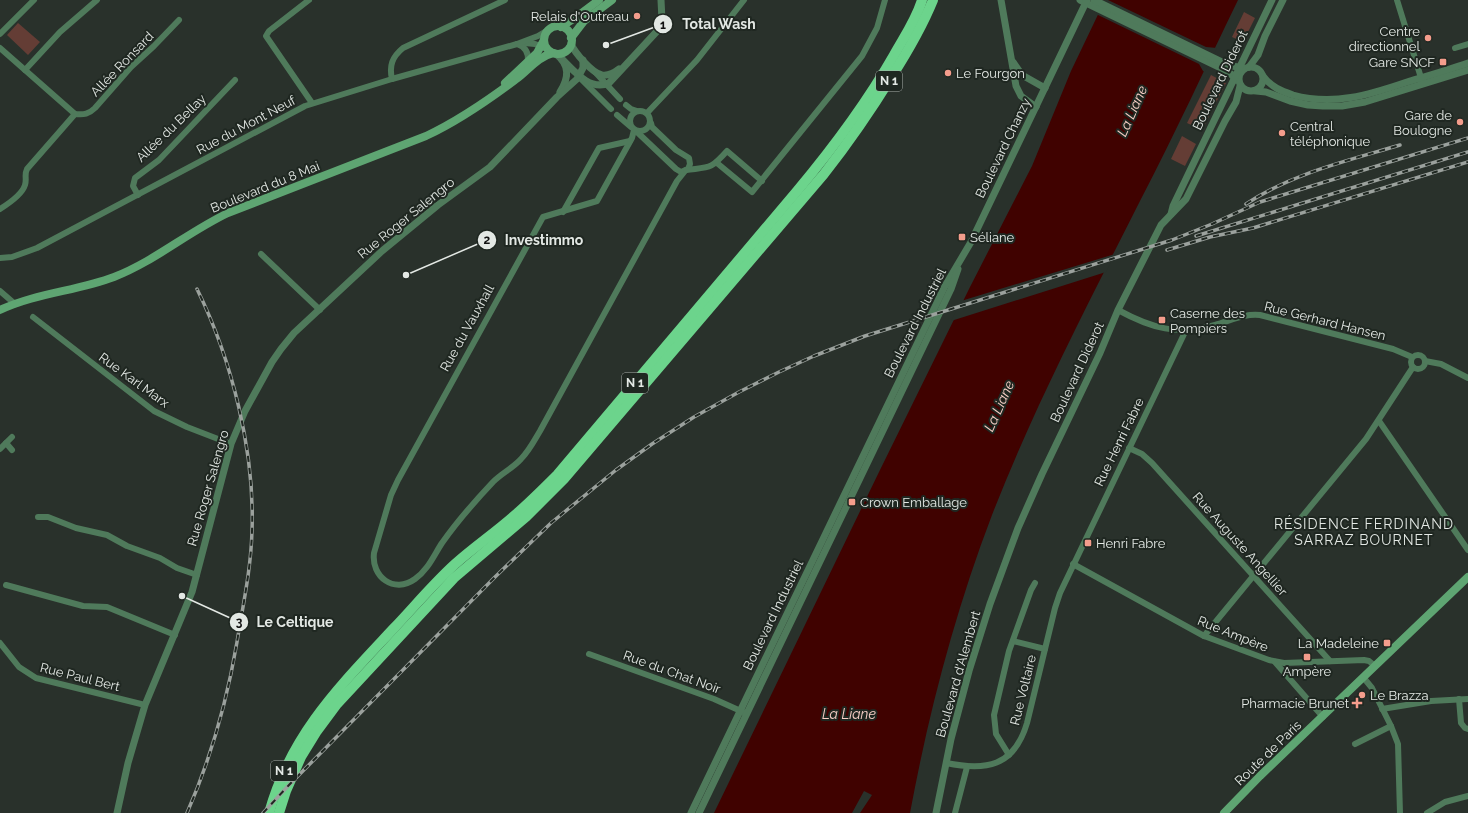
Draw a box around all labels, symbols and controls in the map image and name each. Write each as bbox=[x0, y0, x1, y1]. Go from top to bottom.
place label: Relais d'Outreau bbox=[531, 9, 629, 24]
marker: Relais d'Outreau bbox=[632, 11, 642, 21]
callout: Total Wash bbox=[653, 11, 764, 37]
text: Total Wash bbox=[682, 16, 756, 32]
text: 1 bbox=[660, 18, 666, 32]
place label: Centre directionnel bbox=[1349, 24, 1420, 54]
street label: Boulevard Diderot bbox=[1189, 27, 1251, 132]
street label: Allée Ronsard bbox=[87, 29, 157, 99]
marker: Centre directionnel bbox=[1423, 33, 1433, 43]
place label: Gare SNCF bbox=[1369, 55, 1435, 70]
marker: Gare SNCF bbox=[1438, 57, 1448, 67]
place label: Le Fourgon bbox=[956, 66, 1025, 81]
marker: Le Fourgon bbox=[943, 68, 953, 78]
road number: N 1 bbox=[876, 71, 902, 91]
water label: La Liane bbox=[1114, 83, 1150, 139]
street label: Allée du Bellay bbox=[133, 91, 209, 165]
street label: Rue du Mont Neuf bbox=[194, 92, 299, 157]
street label: Boulevard Chanzy bbox=[972, 96, 1034, 200]
place label: Gare de Boulogne bbox=[1393, 108, 1452, 138]
marker: Gare de Boulogne bbox=[1455, 117, 1465, 127]
place label: Central téléphonique bbox=[1290, 119, 1371, 149]
marker: Central téléphonique bbox=[1277, 128, 1287, 138]
street label: Boulevard du 8 Mai bbox=[208, 158, 322, 216]
street label: Rue Roger Salengro bbox=[355, 174, 458, 262]
callout: Investimmo bbox=[477, 227, 592, 253]
place label: Séliane bbox=[970, 230, 1015, 245]
text: Investimmo bbox=[505, 232, 584, 248]
marker: Séliane bbox=[957, 232, 967, 242]
text: 2 bbox=[484, 233, 491, 247]
street label: Boulevard Industriel bbox=[881, 265, 949, 380]
street label: Rue du Vauxhall bbox=[437, 282, 497, 374]
street label: Rue Gerhard Hansen bbox=[1263, 299, 1387, 343]
place label: Caserne des Pompiers bbox=[1170, 306, 1245, 336]
marker: Caserne des Pompiers bbox=[1157, 315, 1167, 325]
street label: Boulevard Diderot bbox=[1047, 319, 1107, 425]
street label: Rue Karl Marx bbox=[96, 350, 172, 411]
road number: N 1 bbox=[622, 373, 648, 393]
water label: La Liane bbox=[981, 378, 1017, 434]
street label: Rue Henri Fabre bbox=[1091, 395, 1147, 489]
street label: Rue Roger Salengro bbox=[184, 428, 232, 548]
street label: Rue Auguste Angellier bbox=[1190, 489, 1291, 599]
place label: Crown Emballage bbox=[860, 495, 967, 510]
marker: Crown Emballage bbox=[847, 497, 857, 507]
district label: RÉSIDENCE FERDINAND SARRAZ BOURNET bbox=[1274, 515, 1454, 548]
place label: Henri Fabre bbox=[1096, 536, 1166, 551]
marker: Henri Fabre bbox=[1083, 538, 1093, 548]
street label: Boulevard Industriel bbox=[740, 557, 806, 672]
street label: Boulevard d'Alembert bbox=[933, 608, 983, 739]
callout: Le Celtique bbox=[229, 609, 342, 635]
street label: Rue Ampère bbox=[1195, 613, 1271, 655]
text: Le Celtique bbox=[256, 614, 334, 630]
text: 3 bbox=[236, 615, 243, 629]
place label: La Madeleine bbox=[1298, 636, 1379, 651]
marker: La Madeleine bbox=[1382, 638, 1392, 648]
street label: Rue du Chat Noir bbox=[621, 647, 723, 697]
marker: Ampère bbox=[1302, 652, 1312, 662]
street label: Rue Voltaire bbox=[1007, 653, 1039, 727]
street label: Rue Paul Bert bbox=[39, 660, 122, 694]
place label: Ampère bbox=[1283, 664, 1332, 679]
place label: Le Brazza bbox=[1370, 688, 1429, 703]
marker: Le Brazza bbox=[1357, 690, 1367, 700]
place label: Pharmacie Brunet bbox=[1241, 696, 1350, 711]
marker: Pharmacie Brunet bbox=[1352, 698, 1362, 708]
water label: La Liane bbox=[822, 706, 876, 722]
street label: Route de Paris bbox=[1232, 717, 1304, 789]
road number: N 1 bbox=[271, 761, 297, 781]

